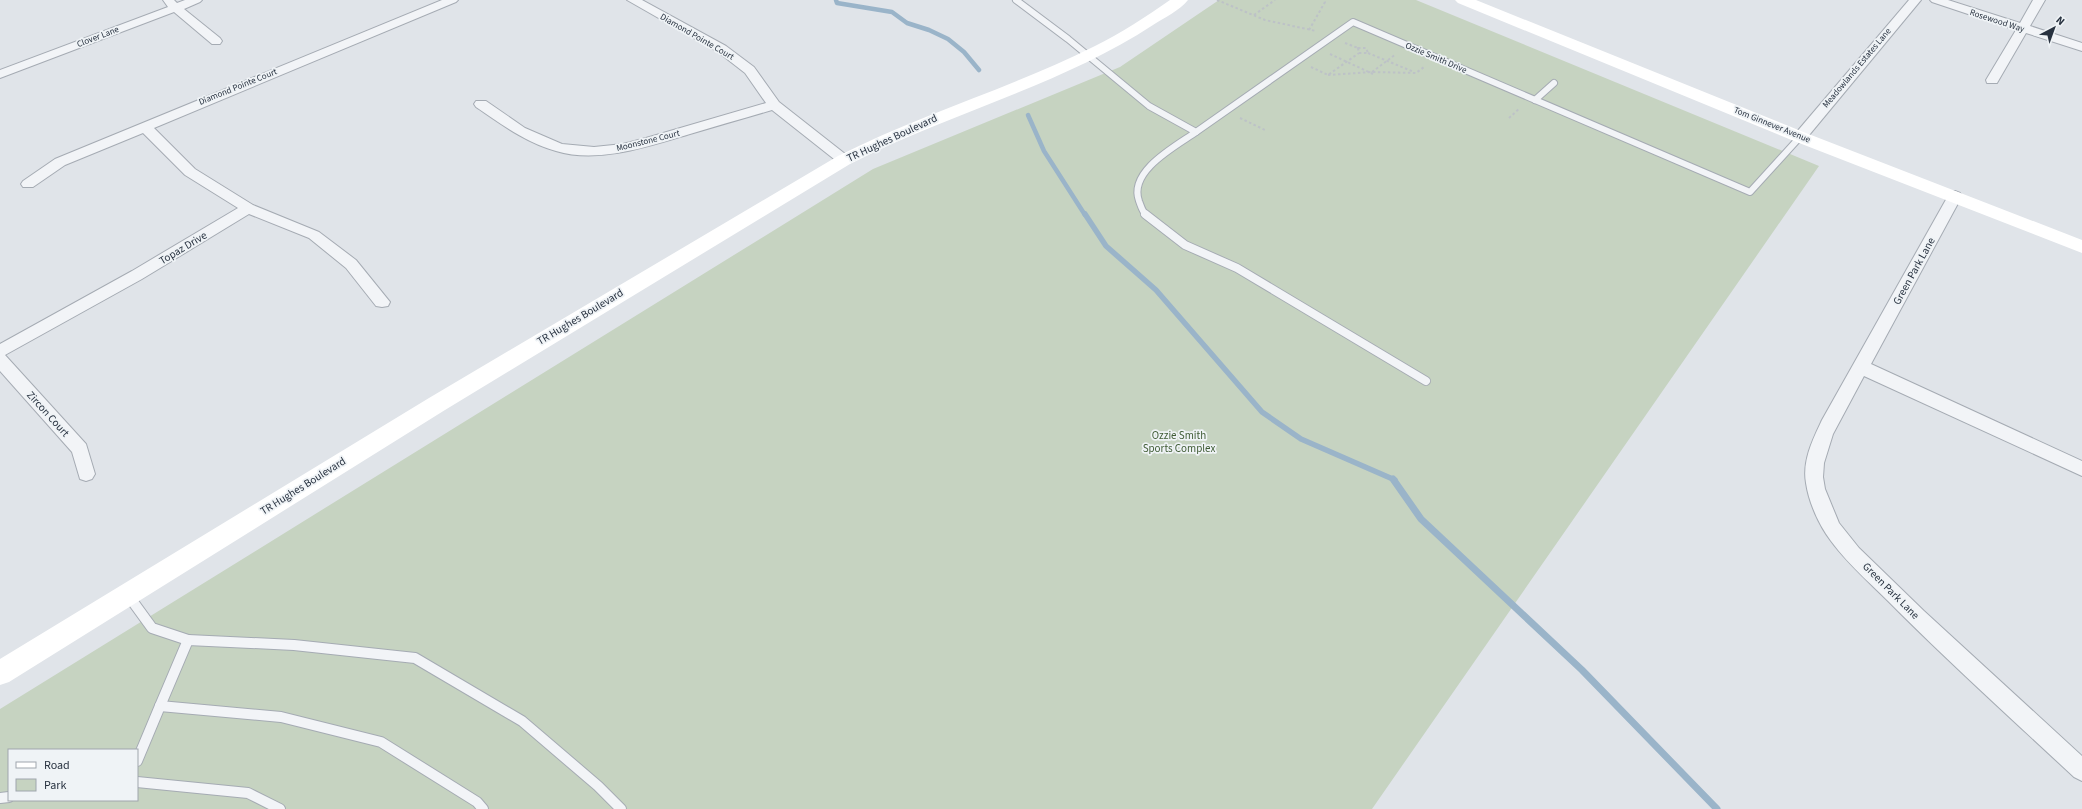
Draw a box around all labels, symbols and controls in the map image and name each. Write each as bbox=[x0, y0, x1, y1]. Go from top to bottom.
street label: Rosewood Way bbox=[1968, 6, 2027, 36]
north arrow bbox=[2034, 8, 2074, 48]
street label: Diamond Pointe Court bbox=[658, 10, 736, 64]
text: N bbox=[2053, 13, 2068, 29]
street label: Clover Lane bbox=[75, 23, 121, 51]
street label: Meadowlands Estates Lane bbox=[1820, 25, 1895, 111]
street label: Ozzie Smith Drive bbox=[1403, 39, 1469, 77]
street label: Diamond Pointe Court bbox=[197, 65, 279, 109]
street label: Tom Ginnever Avenue bbox=[1732, 104, 1813, 147]
street label: TR Hughes Boulevard bbox=[844, 110, 940, 166]
street label: Moonstone Court bbox=[615, 127, 681, 155]
street label: Topaz Drive bbox=[156, 228, 210, 268]
street label: Green Park Lane bbox=[1889, 234, 1939, 307]
street label: TR Hughes Boulevard bbox=[534, 285, 626, 349]
street label: Zircon Court bbox=[23, 388, 73, 440]
park label: Ozzie Smith Sports Complex bbox=[1143, 428, 1215, 456]
street label: TR Hughes Boulevard bbox=[257, 454, 349, 518]
street label: Green Park Lane bbox=[1859, 559, 1923, 623]
legend bbox=[8, 749, 138, 801]
text: Road bbox=[44, 757, 70, 774]
text: Park bbox=[44, 777, 66, 794]

